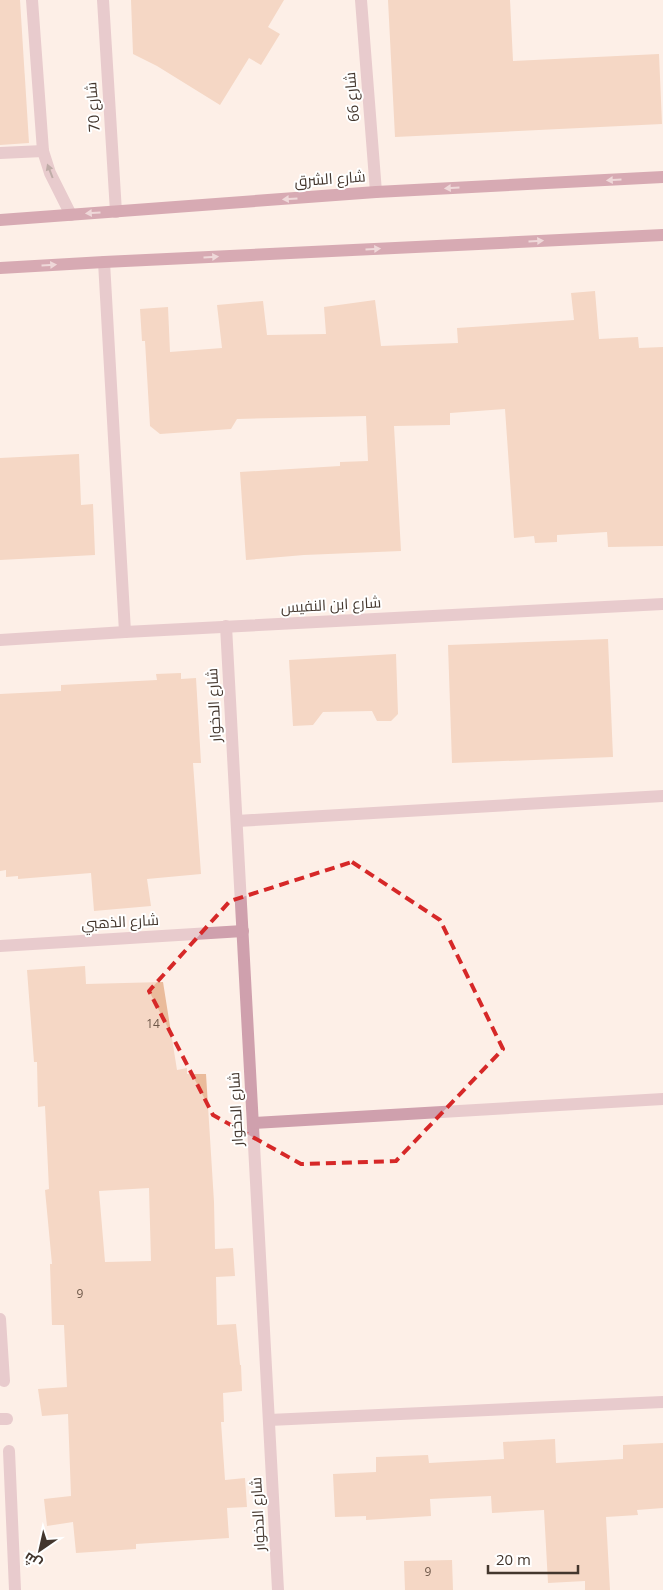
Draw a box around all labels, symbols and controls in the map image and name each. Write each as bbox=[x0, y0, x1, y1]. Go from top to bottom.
street label: شارع 66 bbox=[339, 71, 365, 123]
street label: شارع 70 bbox=[80, 81, 106, 133]
one-way arrow bbox=[45, 164, 53, 179]
street label: شارع الشرق bbox=[294, 166, 366, 192]
one-way arrow bbox=[606, 176, 622, 184]
one-way arrow bbox=[444, 185, 460, 193]
one-way arrow bbox=[282, 195, 298, 203]
one-way arrow bbox=[85, 210, 101, 218]
one-way arrow bbox=[528, 236, 544, 244]
one-way arrow bbox=[365, 244, 381, 252]
one-way arrow bbox=[203, 252, 219, 260]
one-way arrow bbox=[41, 261, 57, 269]
street label: شارع ابن النفيس bbox=[280, 591, 382, 619]
street label: شارع الدخوار bbox=[201, 667, 227, 744]
street label: شارع الذهبي bbox=[81, 909, 159, 936]
house number: 14 bbox=[146, 1015, 160, 1032]
street label: شارع الدخوار bbox=[223, 1071, 249, 1148]
house number: 9 bbox=[77, 1285, 84, 1302]
street label: شارع الدخوار bbox=[245, 1476, 271, 1553]
north arrow bbox=[15, 1525, 65, 1575]
scale bar bbox=[488, 1542, 578, 1574]
text: ش bbox=[20, 1548, 45, 1574]
text: 20 m bbox=[496, 1549, 531, 1569]
house number: 9 bbox=[425, 1563, 432, 1580]

